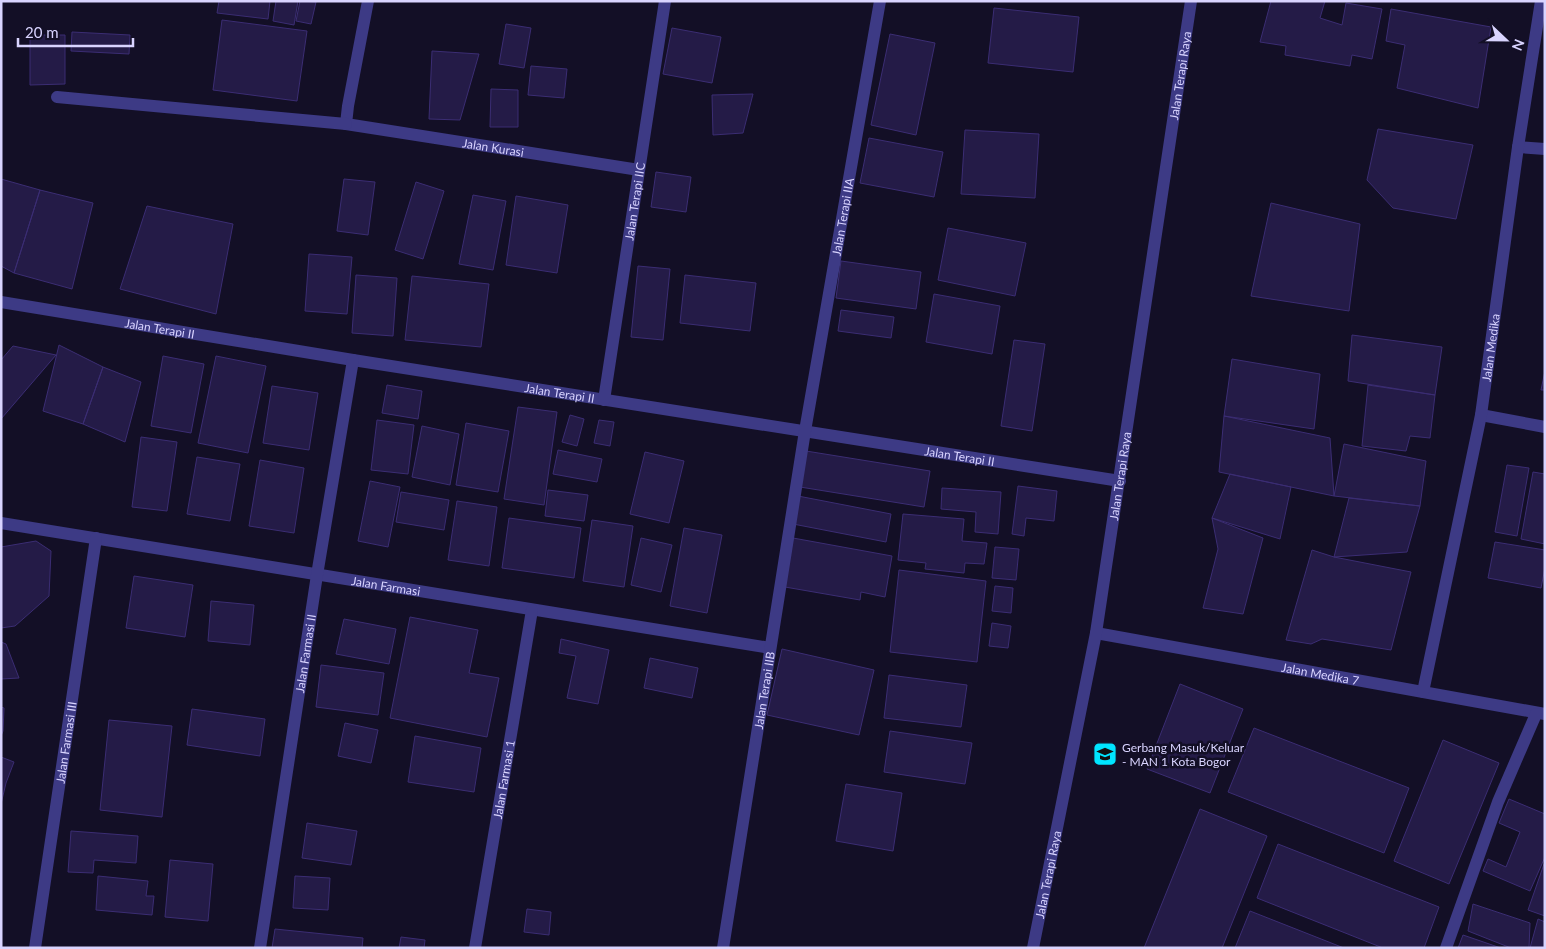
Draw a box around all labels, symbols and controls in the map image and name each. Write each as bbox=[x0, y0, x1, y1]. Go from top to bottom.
scale bar bbox=[18, 15, 132, 47]
north arrow bbox=[1481, 15, 1531, 65]
text: 20 m bbox=[25, 23, 59, 41]
street label: Jalan Terapi Raya bbox=[1166, 30, 1194, 121]
text: N bbox=[1509, 37, 1528, 53]
street label: Jalan Kurasi bbox=[461, 135, 525, 159]
street label: Jalan Terapi IIC bbox=[621, 161, 648, 241]
street label: Jalan Terapi IIA bbox=[828, 176, 857, 257]
street label: Jalan Medika bbox=[1478, 313, 1502, 383]
street label: Jalan Terapi II bbox=[124, 315, 196, 341]
street label: Jalan Terapi II bbox=[524, 380, 596, 406]
street label: Jalan Terapi Raya bbox=[1106, 431, 1134, 521]
street label: Jalan Terapi II bbox=[924, 443, 996, 469]
street label: Jalan Farmasi bbox=[350, 573, 422, 599]
street label: Jalan Farmasi II bbox=[292, 613, 318, 694]
street label: Jalan Terapi IIB bbox=[750, 650, 777, 730]
street label: Jalan Medika 7 bbox=[1280, 659, 1360, 688]
street label: Jalan Farmasi III bbox=[52, 700, 79, 784]
street label: Jalan Farmasi 1 bbox=[489, 739, 517, 820]
place label: Gerbang Masuk/Keluar - MAN 1 Kota Bogor bbox=[1122, 740, 1245, 769]
school or university icon: Gerbang Masuk/Keluar - MAN 1 Kota Bogor bbox=[1092, 741, 1118, 767]
street label: Jalan Terapi Raya bbox=[1032, 829, 1064, 920]

